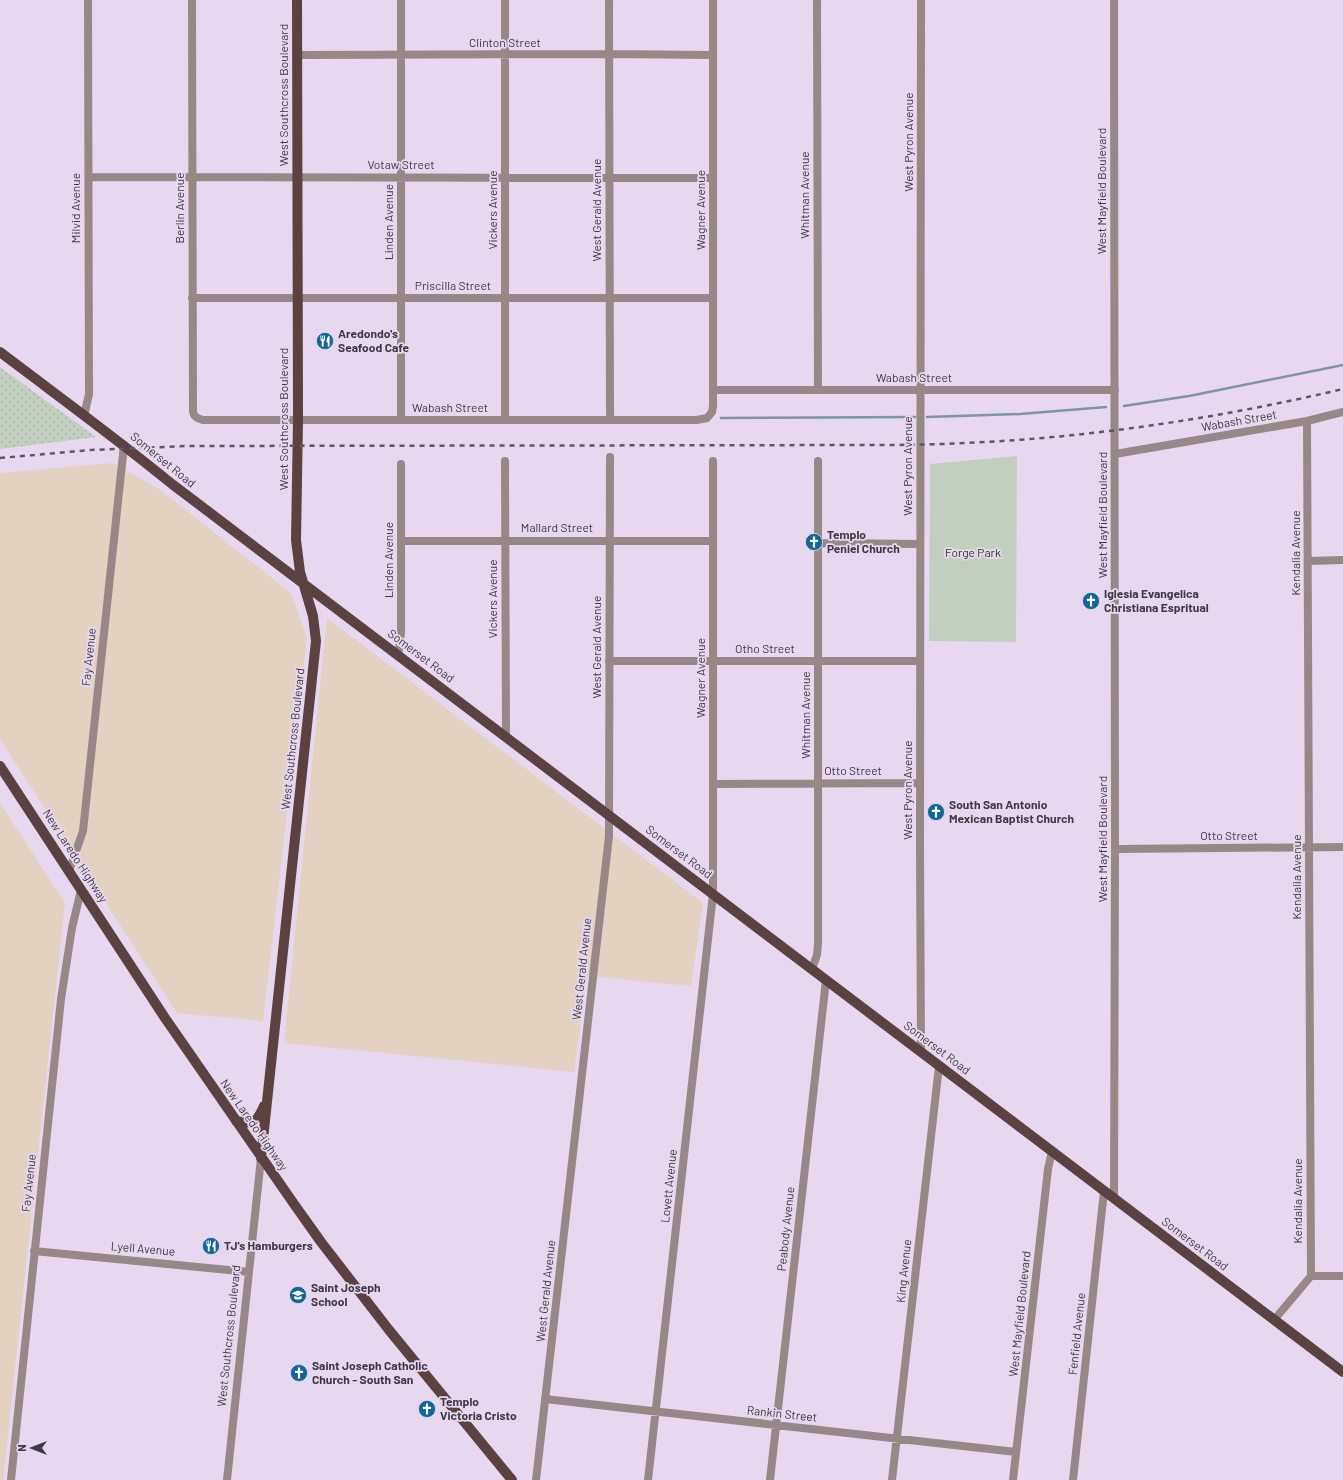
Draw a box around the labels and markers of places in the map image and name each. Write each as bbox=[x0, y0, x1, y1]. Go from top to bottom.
place label: Aredondo's Seafood Cafe bbox=[338, 326, 409, 354]
restaurant icon: Aredondo's Seafood Cafe bbox=[315, 331, 335, 351]
place label: Templo Peniel Church bbox=[827, 527, 900, 555]
church icon: Templo Peniel Church bbox=[804, 532, 824, 552]
place label: Iglesia Evangelica Christiana Espritual bbox=[1104, 586, 1209, 614]
church icon: Iglesia Evangelica Christiana Espritual bbox=[1081, 591, 1101, 611]
place label: South San Antonio Mexican Baptist Church bbox=[949, 797, 1074, 825]
church icon: South San Antonio Mexican Baptist Church bbox=[926, 802, 946, 822]
restaurant icon: TJ's Hamburgers bbox=[201, 1236, 221, 1256]
place label: TJ's Hamburgers bbox=[224, 1238, 313, 1252]
place label: Saint Joseph School bbox=[311, 1280, 381, 1308]
school or university icon: Saint Joseph School bbox=[288, 1285, 308, 1305]
place label: Saint Joseph Catholic Church - South San bbox=[312, 1358, 428, 1386]
church icon: Saint Joseph Catholic Church - South San bbox=[289, 1363, 309, 1383]
place label: Templo Victoria Cristo bbox=[440, 1394, 517, 1422]
church icon: Templo Victoria Cristo bbox=[417, 1399, 437, 1419]

